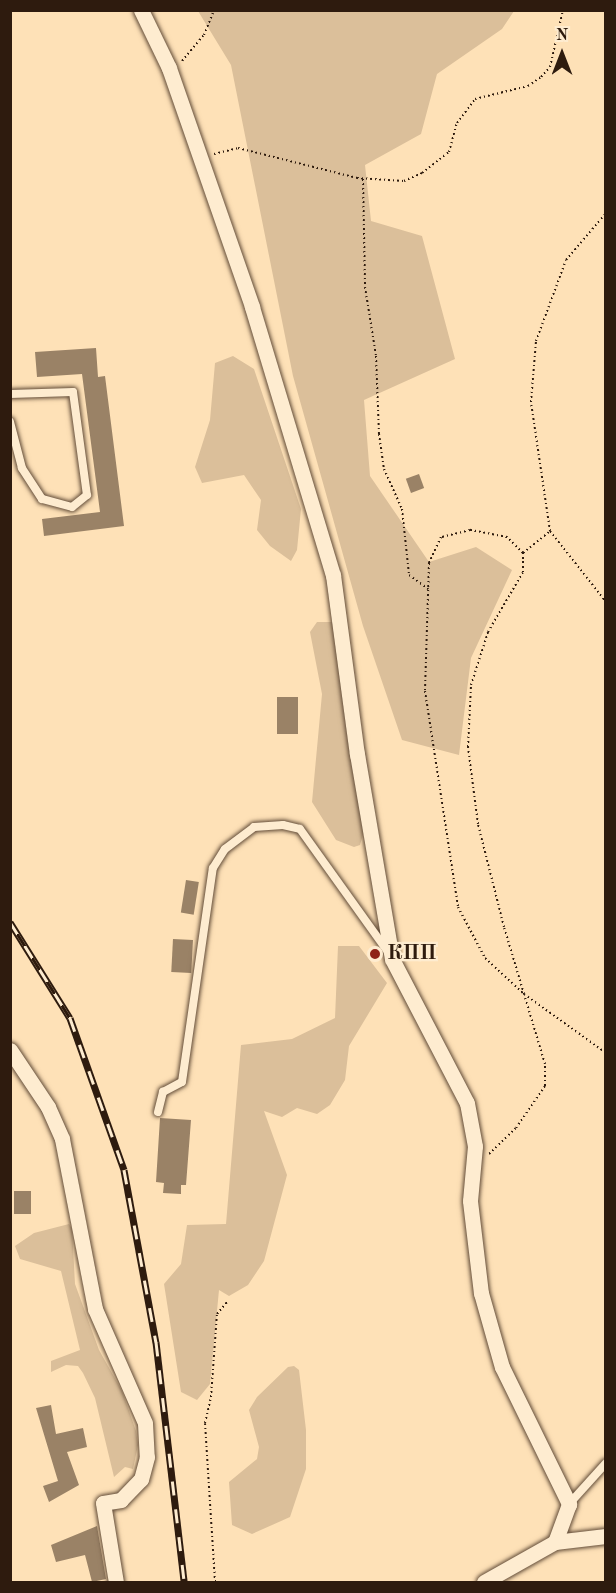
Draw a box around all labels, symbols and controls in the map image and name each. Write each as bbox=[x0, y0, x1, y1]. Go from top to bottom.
north arrow bbox=[532, 24, 592, 84]
text: N bbox=[556, 28, 568, 44]
place label: КПП bbox=[387, 941, 437, 967]
marker: КПП bbox=[368, 947, 382, 961]

